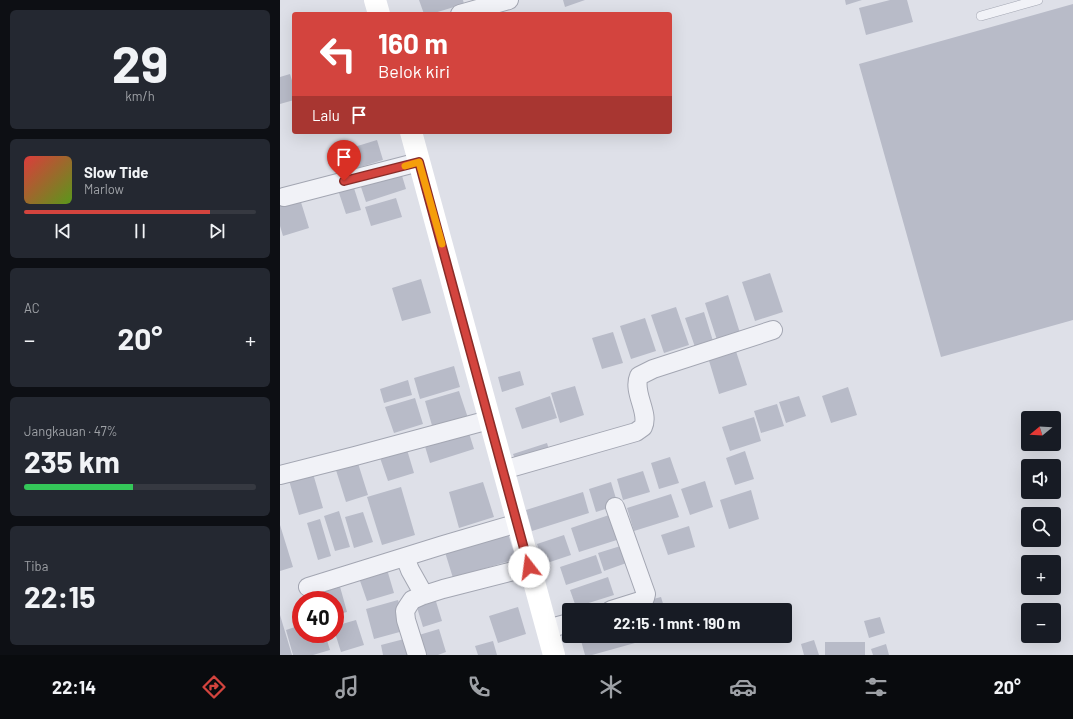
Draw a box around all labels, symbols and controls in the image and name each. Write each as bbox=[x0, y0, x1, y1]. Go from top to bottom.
text: 160 m bbox=[378, 26, 448, 60]
icon: left bbox=[312, 28, 364, 80]
text: 29 bbox=[112, 31, 168, 93]
text: Belok kiri bbox=[378, 60, 450, 82]
text: km/h bbox=[125, 88, 155, 104]
icon: arrive bbox=[348, 104, 370, 126]
text: Lalu bbox=[312, 106, 340, 124]
pin bbox=[327, 140, 361, 181]
icon: arrive bbox=[333, 146, 355, 168]
text: Slow Tide bbox=[84, 163, 148, 181]
text: Marlow bbox=[84, 181, 124, 197]
icon: previous bbox=[52, 220, 74, 242]
icon: pause bbox=[129, 220, 151, 242]
icon: next bbox=[206, 220, 228, 242]
text: AC bbox=[24, 300, 40, 316]
text: 20° bbox=[117, 320, 163, 356]
text: − bbox=[24, 326, 35, 352]
text: + bbox=[245, 326, 256, 352]
north arrow bbox=[1021, 411, 1061, 451]
map controls bbox=[1021, 411, 1061, 643]
text: Jangkauan · 47% bbox=[24, 423, 118, 439]
text: 235 km bbox=[24, 443, 120, 479]
button: sound bbox=[1021, 459, 1061, 499]
button: search bbox=[1021, 507, 1061, 547]
position arrow bbox=[508, 546, 550, 588]
button: + bbox=[1021, 555, 1061, 595]
text: Tiba bbox=[24, 558, 48, 574]
text: 22:15 bbox=[24, 578, 95, 614]
speed limit sign: 40 bbox=[292, 591, 344, 643]
button: − bbox=[1021, 603, 1061, 643]
text: 22:15 · 1 mnt · 190 m bbox=[614, 614, 740, 632]
icon: directions bbox=[200, 673, 228, 701]
icon: music bbox=[333, 673, 361, 701]
icon: phone bbox=[465, 673, 493, 701]
icon: climate bbox=[597, 673, 625, 701]
icon: car bbox=[729, 673, 757, 701]
icon: filters bbox=[862, 673, 890, 701]
text: 22:14 bbox=[52, 676, 96, 698]
text: 20° bbox=[994, 676, 1021, 698]

